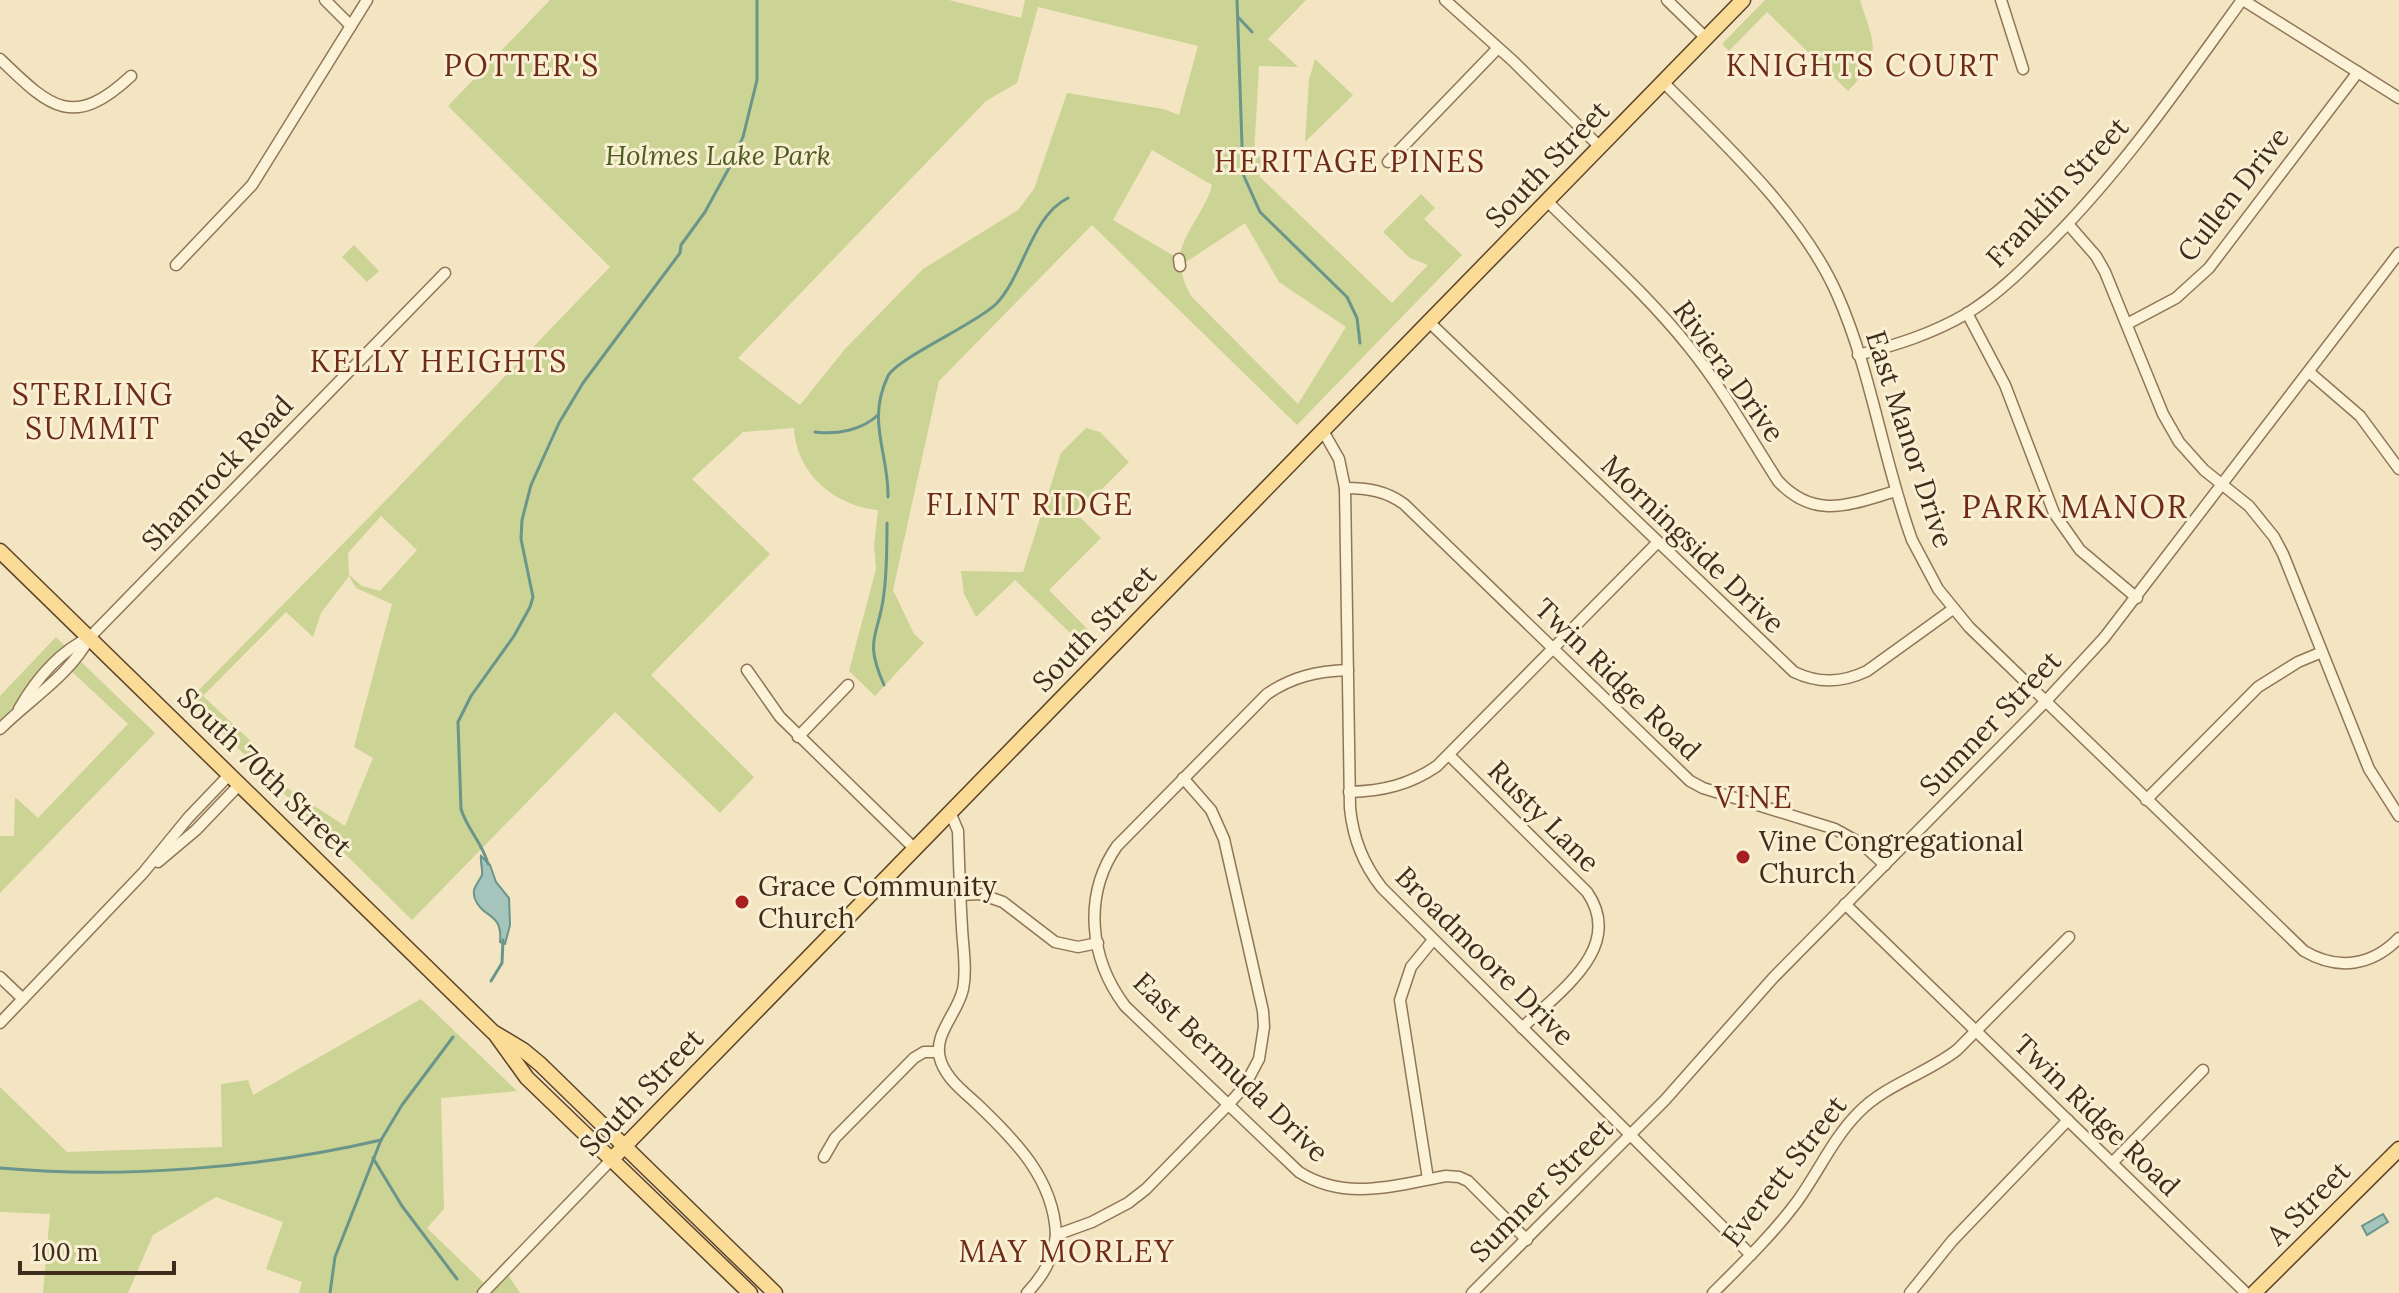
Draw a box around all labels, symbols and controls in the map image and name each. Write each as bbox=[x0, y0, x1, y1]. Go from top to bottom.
district label: POTTER'S bbox=[444, 46, 600, 84]
district label: KNIGHTS COURT bbox=[1726, 46, 2000, 84]
street label: South Street bbox=[1477, 93, 1617, 235]
street label: Franklin Street bbox=[1978, 109, 2136, 275]
street label: Cullen Drive bbox=[2169, 119, 2297, 269]
park label: Holmes Lake Park bbox=[605, 137, 831, 173]
district label: HERITAGE PINES bbox=[1214, 142, 1486, 180]
street label: Riviera Drive bbox=[1666, 293, 1792, 449]
street label: East Manor Drive bbox=[1858, 326, 1962, 552]
district label: KELLY HEIGHTS bbox=[310, 342, 568, 380]
district label: STERLING SUMMIT bbox=[12, 375, 174, 447]
street label: Shamrock Road bbox=[134, 388, 300, 558]
street label: Morningside Drive bbox=[1594, 447, 1792, 641]
district label: FLINT RIDGE bbox=[926, 485, 1134, 523]
district label: PARK MANOR bbox=[1961, 486, 2189, 527]
street label: South Street bbox=[1024, 557, 1164, 699]
street label: Twin Ridge Road bbox=[1527, 590, 1709, 768]
street label: Sumner Street bbox=[1912, 643, 2069, 803]
street label: South 70th Street bbox=[170, 680, 360, 864]
street label: Rusty Lane bbox=[1480, 752, 1608, 880]
district label: VINE bbox=[1713, 778, 1794, 816]
place label: Vine Congregational Church bbox=[1758, 823, 2024, 891]
marker: Vine Congregational Church bbox=[1734, 848, 1752, 866]
street label: Broadmoore Drive bbox=[1388, 859, 1582, 1053]
place label: Grace Community Church bbox=[758, 868, 997, 936]
marker: Grace Community Church bbox=[733, 893, 751, 911]
street label: East Bermuda Drive bbox=[1126, 964, 1336, 1170]
street label: South Street bbox=[571, 1021, 711, 1163]
street label: Twin Ridge Road bbox=[2006, 1026, 2188, 1204]
street label: Everett Street bbox=[1714, 1088, 1854, 1254]
street label: Sumner Street bbox=[1462, 1111, 1620, 1269]
street label: A Street bbox=[2258, 1153, 2358, 1253]
scale bar bbox=[20, 1225, 174, 1275]
district label: MAY MORLEY bbox=[958, 1232, 1176, 1270]
text: 100 m bbox=[32, 1237, 98, 1268]

